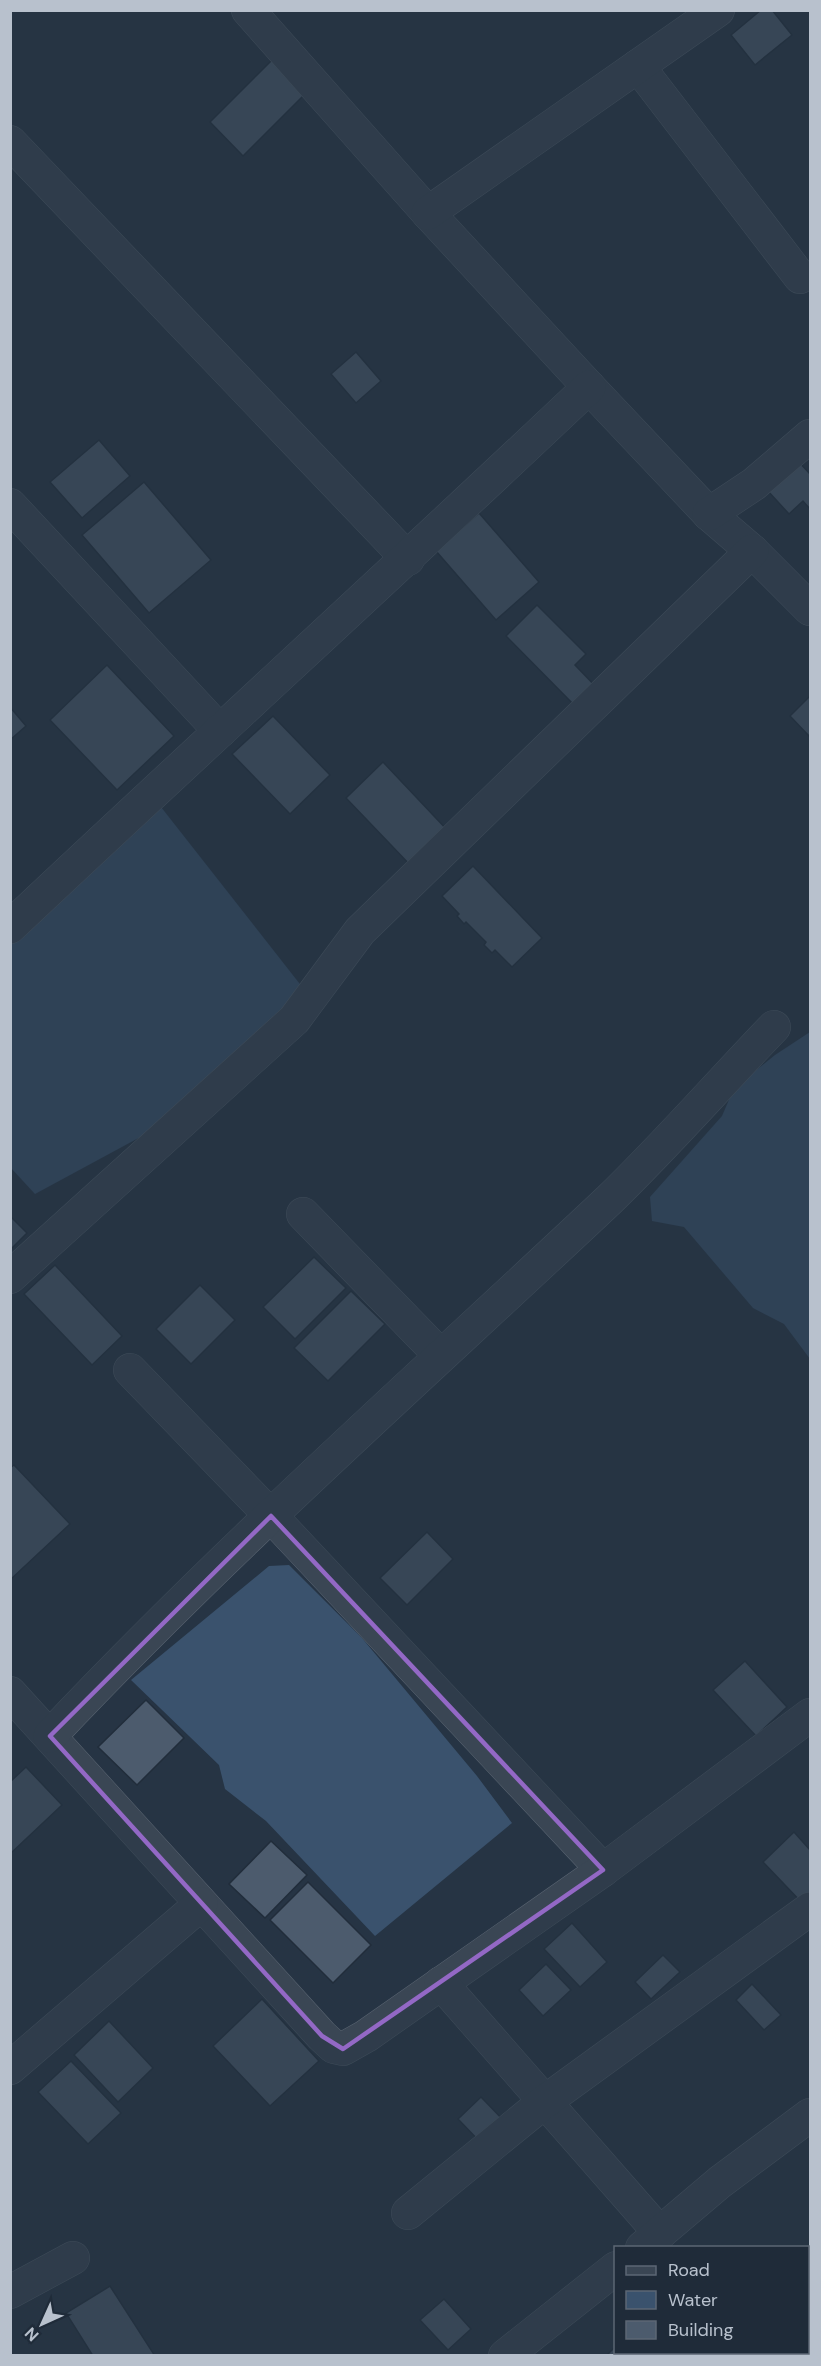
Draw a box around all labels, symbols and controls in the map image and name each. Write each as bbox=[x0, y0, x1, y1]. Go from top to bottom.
legend bbox=[614, 2246, 809, 2354]
text: Road bbox=[668, 2258, 710, 2282]
text: Water bbox=[668, 2288, 718, 2312]
north arrow bbox=[12, 2294, 72, 2354]
text: Building bbox=[668, 2318, 733, 2342]
text: N bbox=[20, 2323, 43, 2346]

